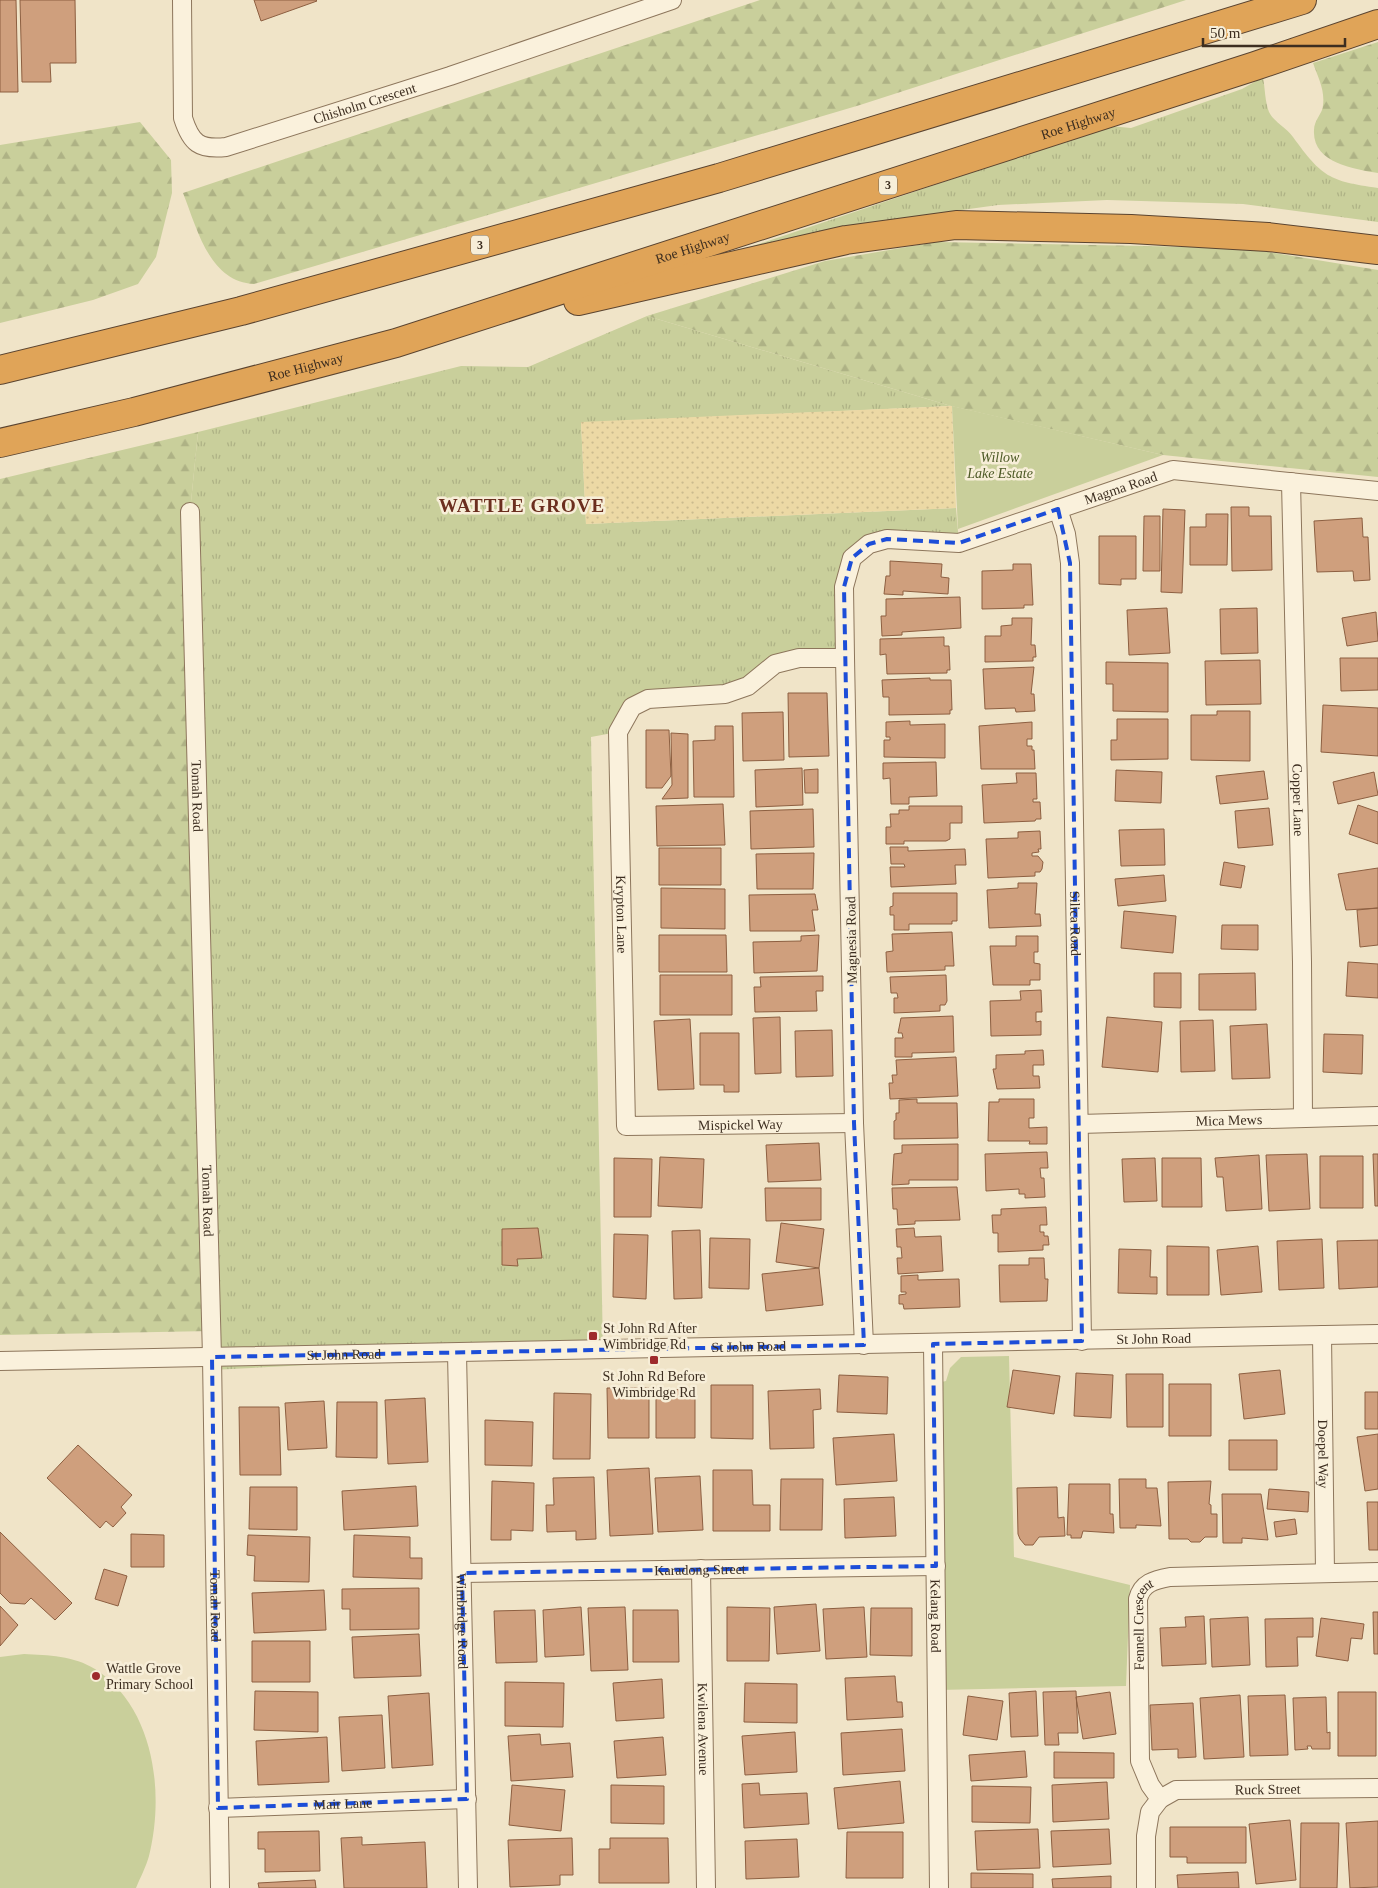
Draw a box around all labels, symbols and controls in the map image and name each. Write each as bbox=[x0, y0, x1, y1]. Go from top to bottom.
scale bar bbox=[1203, 15, 1346, 47]
text: 50 m bbox=[1210, 25, 1241, 41]
street label: Chisholm Crescent bbox=[311, 80, 418, 127]
street label: Roe Highway bbox=[1039, 105, 1117, 143]
road number: 3 bbox=[879, 176, 897, 194]
street label: Roe Highway bbox=[654, 229, 732, 267]
road number: 3 bbox=[471, 236, 489, 254]
street label: Roe Highway bbox=[266, 350, 345, 384]
park label: Willow Lake Estate bbox=[966, 450, 1033, 481]
street label: Magma Road bbox=[1082, 469, 1159, 508]
district label: WATTLE GROVE bbox=[439, 495, 605, 516]
street label: Tomah Road bbox=[188, 760, 205, 832]
street label: Copper Lane bbox=[1289, 763, 1306, 836]
street label: Krypton Lane bbox=[613, 875, 629, 954]
street label: Silica Road bbox=[1067, 891, 1083, 956]
street label: Magnesia Road bbox=[843, 896, 860, 984]
street label: Mica Mews bbox=[1196, 1112, 1262, 1129]
street label: Mispickel Way bbox=[698, 1117, 783, 1133]
street label: Tomah Road bbox=[199, 1165, 216, 1237]
place label: St John Rd After Wimbridge Rd bbox=[603, 1321, 697, 1352]
marker: St John Rd After Wimbridge Rd bbox=[587, 1330, 599, 1342]
street label: St John Road bbox=[1116, 1331, 1191, 1347]
street label: St John Road bbox=[711, 1339, 786, 1355]
street label: St John Road bbox=[306, 1347, 381, 1363]
marker: St John Rd Before Wimbridge Rd bbox=[648, 1354, 660, 1366]
place label: St John Rd Before Wimbridge Rd bbox=[602, 1369, 706, 1400]
street label: Doepel Way bbox=[1315, 1419, 1331, 1489]
street label: Karadong Street bbox=[654, 1562, 746, 1578]
street label: Tomah Road bbox=[207, 1570, 223, 1642]
street label: Wimbridge Road bbox=[454, 1573, 470, 1669]
street label: Fennell Crescent bbox=[1131, 1575, 1156, 1670]
street label: Kelang Road bbox=[928, 1579, 943, 1653]
place label: Wattle Grove Primary School bbox=[106, 1661, 194, 1692]
marker: Wattle Grove Primary School bbox=[90, 1670, 102, 1682]
street label: Kwilena Avenue bbox=[695, 1683, 711, 1775]
street label: Ruck Street bbox=[1235, 1782, 1301, 1797]
street label: Mair Lane bbox=[313, 1795, 373, 1813]

